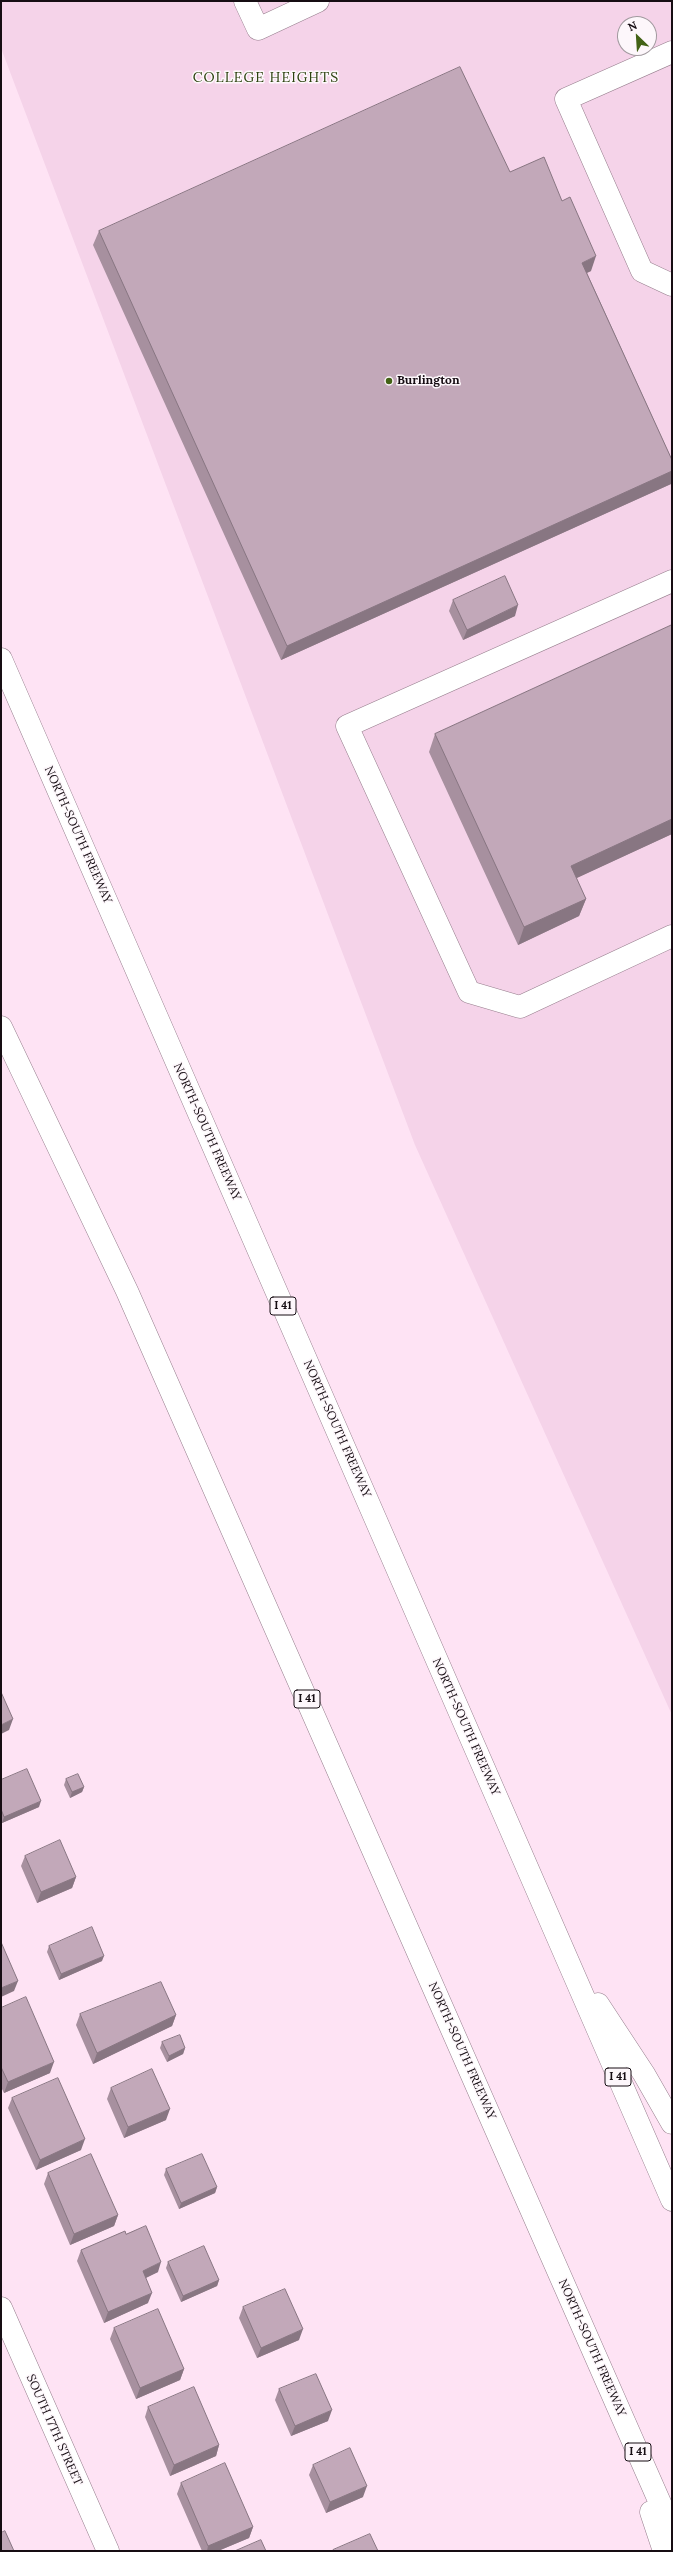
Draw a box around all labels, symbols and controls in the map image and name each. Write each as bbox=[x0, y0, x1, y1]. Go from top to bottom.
north arrow bbox=[617, 16, 657, 56]
text: N bbox=[626, 18, 639, 34]
district label: COLLEGE HEIGHTS bbox=[193, 70, 339, 86]
place label: Burlington bbox=[397, 374, 460, 388]
marker: Burlington bbox=[384, 376, 394, 386]
street label: NORTH-SOUTH FREEWAY bbox=[41, 764, 115, 906]
street label: NORTH-SOUTH FREEWAY bbox=[170, 1061, 244, 1203]
road number: I 41 bbox=[270, 1297, 296, 1315]
street label: NORTH-SOUTH FREEWAY bbox=[300, 1358, 374, 1500]
street label: NORTH-SOUTH FREEWAY bbox=[429, 1656, 503, 1798]
road number: I 41 bbox=[294, 1690, 320, 1708]
street label: NORTH-SOUTH FREEWAY bbox=[425, 1980, 499, 2122]
road number: I 41 bbox=[605, 2068, 631, 2086]
street label: NORTH-SOUTH FREEWAY bbox=[555, 2277, 629, 2419]
street label: SOUTH 17TH STREET bbox=[23, 2372, 85, 2488]
road number: I 41 bbox=[625, 2443, 651, 2461]

